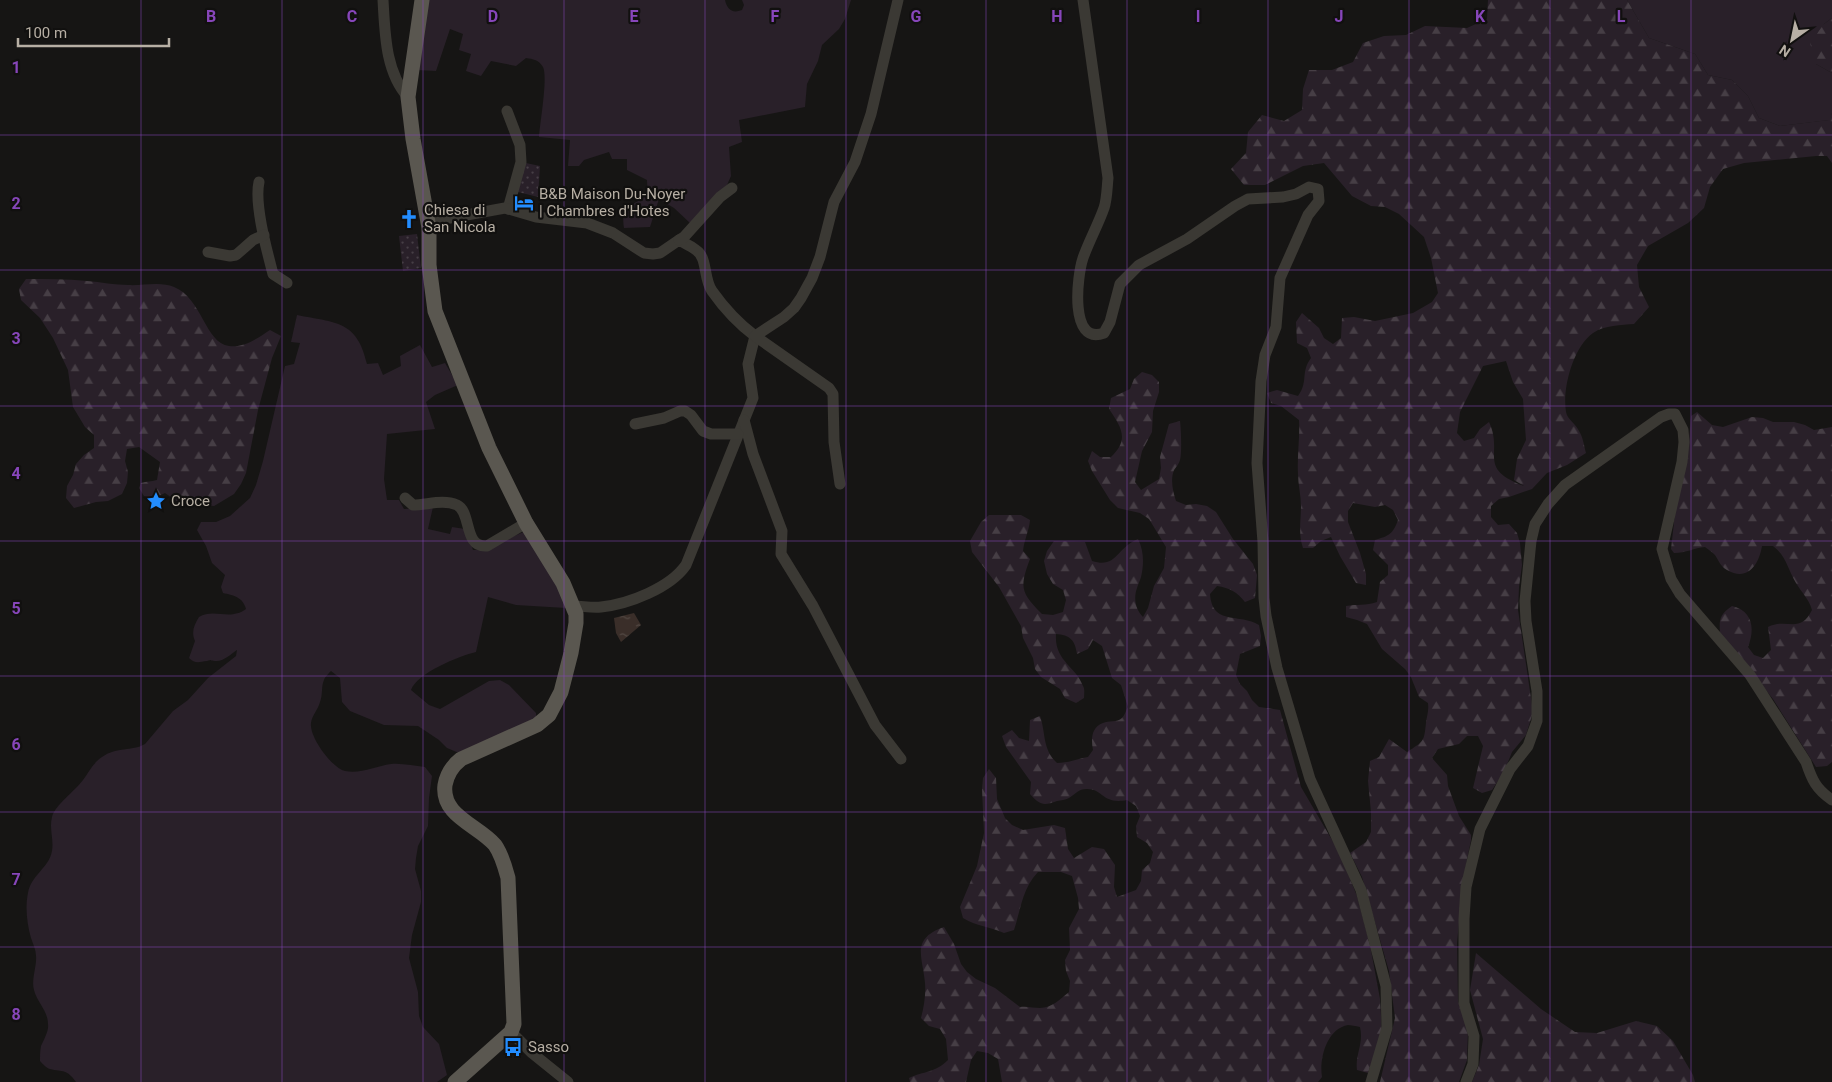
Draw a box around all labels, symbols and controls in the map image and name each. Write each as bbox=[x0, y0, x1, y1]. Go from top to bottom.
text: B bbox=[206, 7, 216, 26]
text: C bbox=[347, 7, 357, 26]
text: D bbox=[488, 7, 498, 26]
text: E bbox=[630, 7, 639, 26]
text: F bbox=[771, 7, 780, 26]
text: G bbox=[911, 7, 922, 26]
text: H bbox=[1051, 7, 1063, 26]
text: I bbox=[1196, 7, 1200, 26]
text: J bbox=[1335, 7, 1343, 26]
text: K bbox=[1475, 7, 1486, 26]
text: L bbox=[1617, 7, 1626, 26]
scale bar bbox=[18, 15, 169, 47]
north arrow bbox=[1767, 15, 1817, 65]
text: 100 m bbox=[25, 24, 67, 42]
text: N bbox=[1776, 41, 1793, 60]
text: 1 bbox=[11, 58, 21, 77]
place label: B&B Maison Du-Noyer | Chambres d'Hotes bbox=[539, 185, 685, 220]
hotel icon: B&B Maison Du-Noyer | Chambres d'Hotes bbox=[513, 192, 535, 214]
text: 2 bbox=[11, 194, 21, 213]
place label: Chiesa di San Nicola bbox=[424, 201, 496, 236]
church icon: Chiesa di San Nicola bbox=[398, 208, 420, 230]
text: 3 bbox=[11, 329, 21, 348]
text: 4 bbox=[11, 464, 21, 483]
place icon: Croce bbox=[145, 490, 167, 512]
place label: Croce bbox=[171, 492, 210, 510]
text: 5 bbox=[11, 599, 21, 618]
text: 6 bbox=[11, 735, 21, 754]
text: 7 bbox=[11, 870, 21, 889]
text: 8 bbox=[11, 1005, 21, 1024]
bus stop icon: Sasso bbox=[502, 1036, 524, 1058]
place label: Sasso bbox=[528, 1038, 569, 1056]

